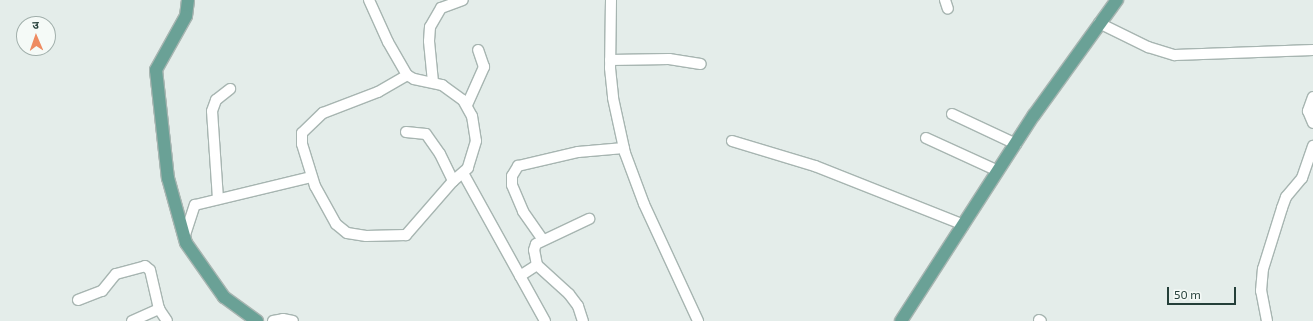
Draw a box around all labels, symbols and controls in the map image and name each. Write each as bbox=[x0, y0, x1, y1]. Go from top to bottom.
north arrow bbox=[16, 16, 56, 56]
text: उ bbox=[32, 18, 39, 31]
scale bar bbox=[1169, 279, 1238, 305]
text: 50 m bbox=[1174, 287, 1201, 301]

